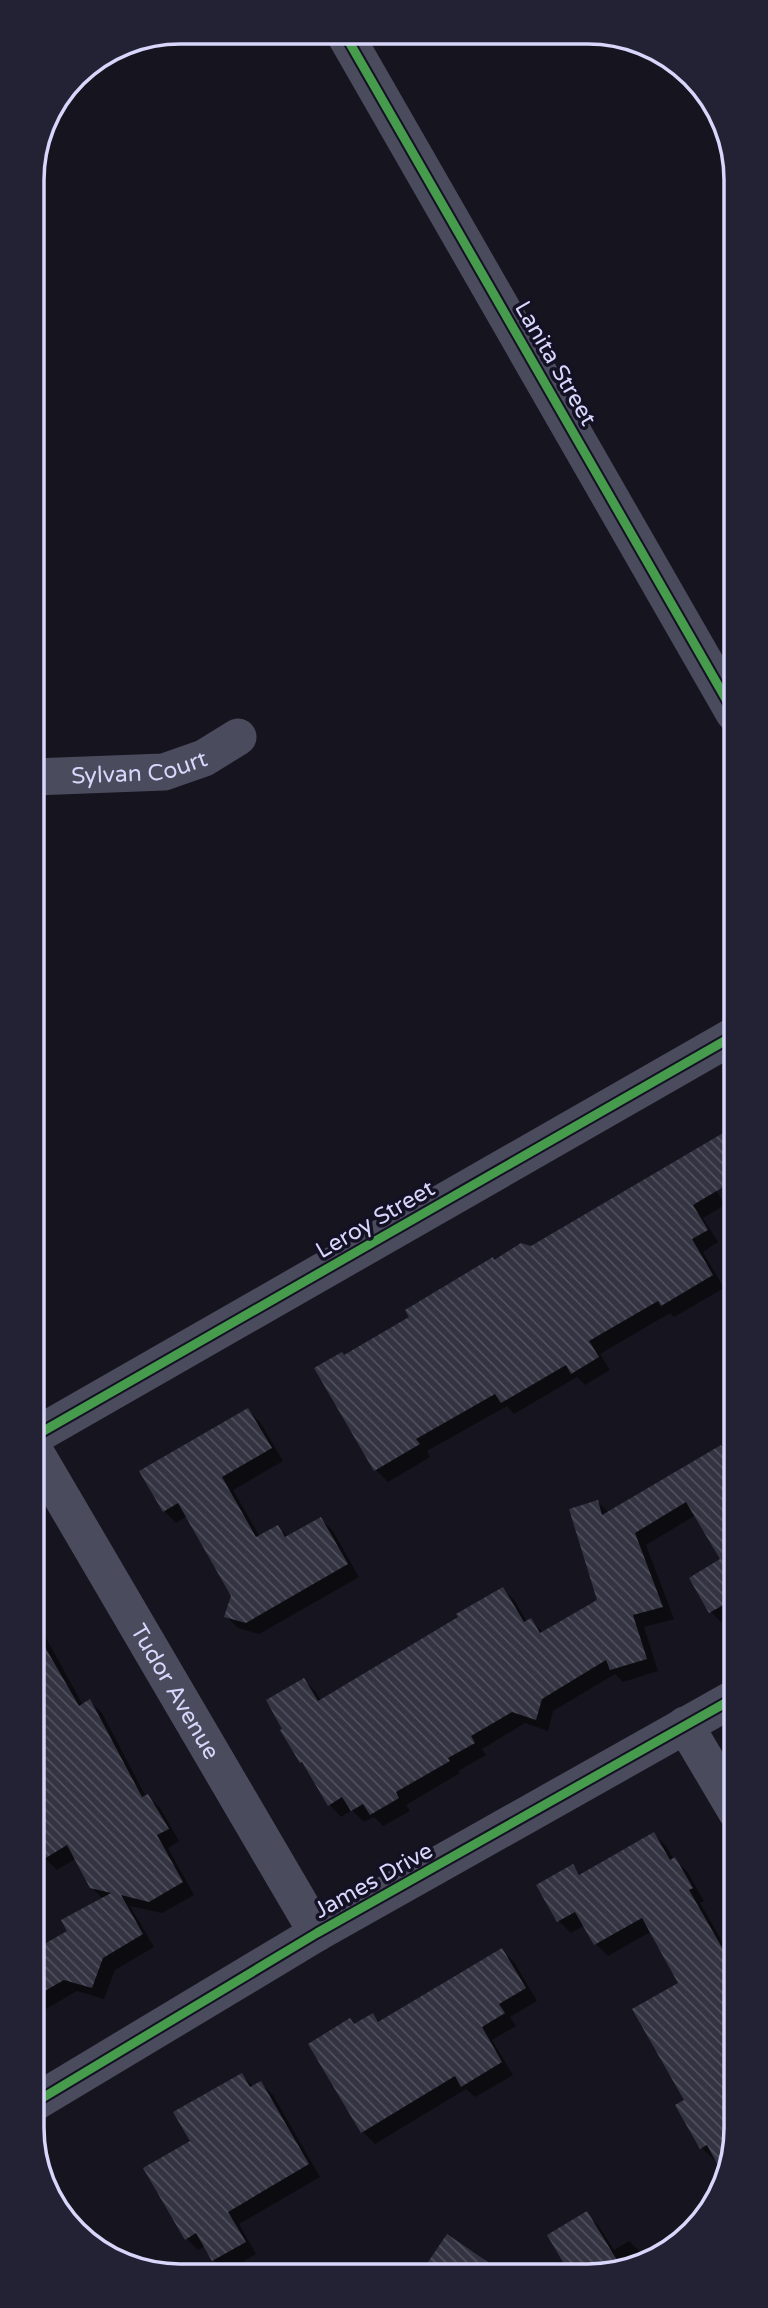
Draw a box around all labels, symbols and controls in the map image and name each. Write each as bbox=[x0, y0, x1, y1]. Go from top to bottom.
street label: Lanita Street bbox=[508, 296, 602, 431]
street label: Sylvan Court bbox=[71, 745, 211, 791]
street label: Leroy Street bbox=[311, 1174, 440, 1265]
street label: Tudor Avenue bbox=[124, 1619, 225, 1765]
street label: James Drive bbox=[309, 1837, 438, 1925]

